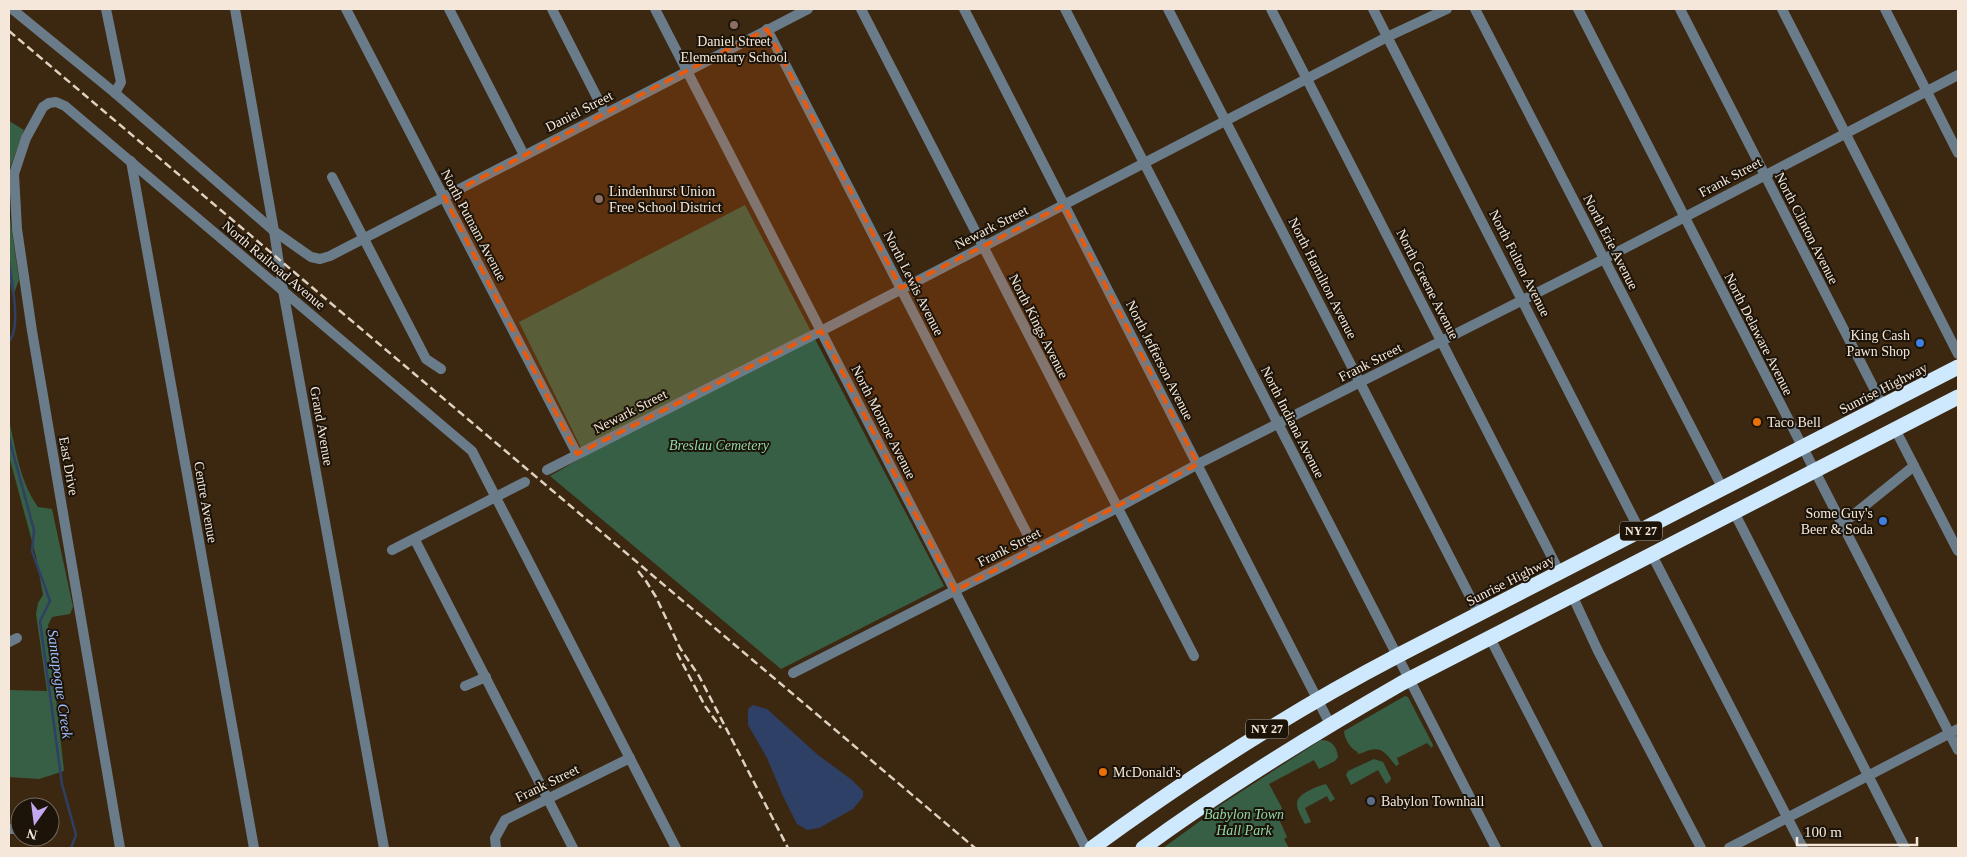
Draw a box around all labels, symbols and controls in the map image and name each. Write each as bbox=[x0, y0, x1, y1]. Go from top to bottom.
marker: Daniel Street Elementary School bbox=[728, 19, 740, 31]
place label: Daniel Street Elementary School bbox=[681, 34, 788, 65]
street label: Daniel Street bbox=[543, 88, 615, 135]
street label: Frank Street bbox=[1696, 155, 1764, 200]
street label: North Putnam Avenue bbox=[438, 167, 509, 284]
street label: North Clinton Avenue bbox=[1772, 170, 1841, 287]
place label: Lindenhurst Union Free School District bbox=[609, 184, 722, 215]
street label: North Erie Avenue bbox=[1580, 192, 1641, 292]
marker: Lindenhurst Union Free School District bbox=[593, 193, 605, 205]
street label: Newark Street bbox=[952, 202, 1031, 252]
street label: North Fulton Avenue bbox=[1486, 207, 1553, 319]
street label: North Hamilton Avenue bbox=[1285, 215, 1360, 341]
street label: North Railroad Avenue bbox=[219, 218, 328, 313]
street label: North Greene Avenue bbox=[1393, 227, 1462, 342]
street label: North Lewis Avenue bbox=[881, 228, 946, 338]
street label: North Delaware Avenue bbox=[1721, 271, 1796, 398]
street label: North Kings Avenue bbox=[1006, 272, 1071, 381]
street label: North Jefferson Avenue bbox=[1123, 298, 1196, 423]
place label: King Cash Pawn Shop bbox=[1847, 328, 1910, 359]
marker: King Cash Pawn Shop bbox=[1914, 337, 1926, 349]
street label: Frank Street bbox=[1336, 340, 1404, 385]
street label: Sunrise Highway bbox=[1837, 360, 1930, 417]
street label: North Monroe Avenue bbox=[848, 363, 919, 482]
street label: North Indiana Avenue bbox=[1258, 364, 1327, 481]
street label: Grand Avenue bbox=[307, 385, 336, 467]
street label: Newark Street bbox=[591, 386, 670, 436]
place label: Taco Bell bbox=[1767, 415, 1821, 430]
marker: Taco Bell bbox=[1751, 416, 1763, 428]
street label: East Drive bbox=[56, 435, 81, 497]
park label: Breslau Cemetery bbox=[669, 438, 770, 453]
street label: Centre Avenue bbox=[191, 460, 220, 544]
place label: Some Guy's Beer & Soda bbox=[1801, 506, 1874, 537]
marker: Some Guy's Beer & Soda bbox=[1877, 515, 1889, 527]
road number: NY 27 bbox=[1620, 522, 1662, 540]
street label: Frank Street bbox=[975, 525, 1043, 570]
street label: Sunrise Highway bbox=[1464, 552, 1557, 609]
water label: Santapogue Creek bbox=[44, 628, 76, 740]
road number: NY 27 bbox=[1246, 720, 1288, 739]
street label: Frank Street bbox=[513, 762, 582, 805]
place label: McDonald's bbox=[1113, 765, 1181, 780]
marker: McDonald's bbox=[1097, 766, 1109, 778]
place label: Babylon Townhall bbox=[1381, 794, 1484, 809]
marker: Babylon Townhall bbox=[1365, 795, 1377, 807]
north arrow bbox=[10, 797, 60, 847]
park label: Babylon Town Hall Park bbox=[1204, 807, 1284, 838]
scale bar bbox=[1797, 814, 1917, 846]
text: 100 m bbox=[1804, 824, 1842, 840]
text: N bbox=[25, 826, 39, 843]

